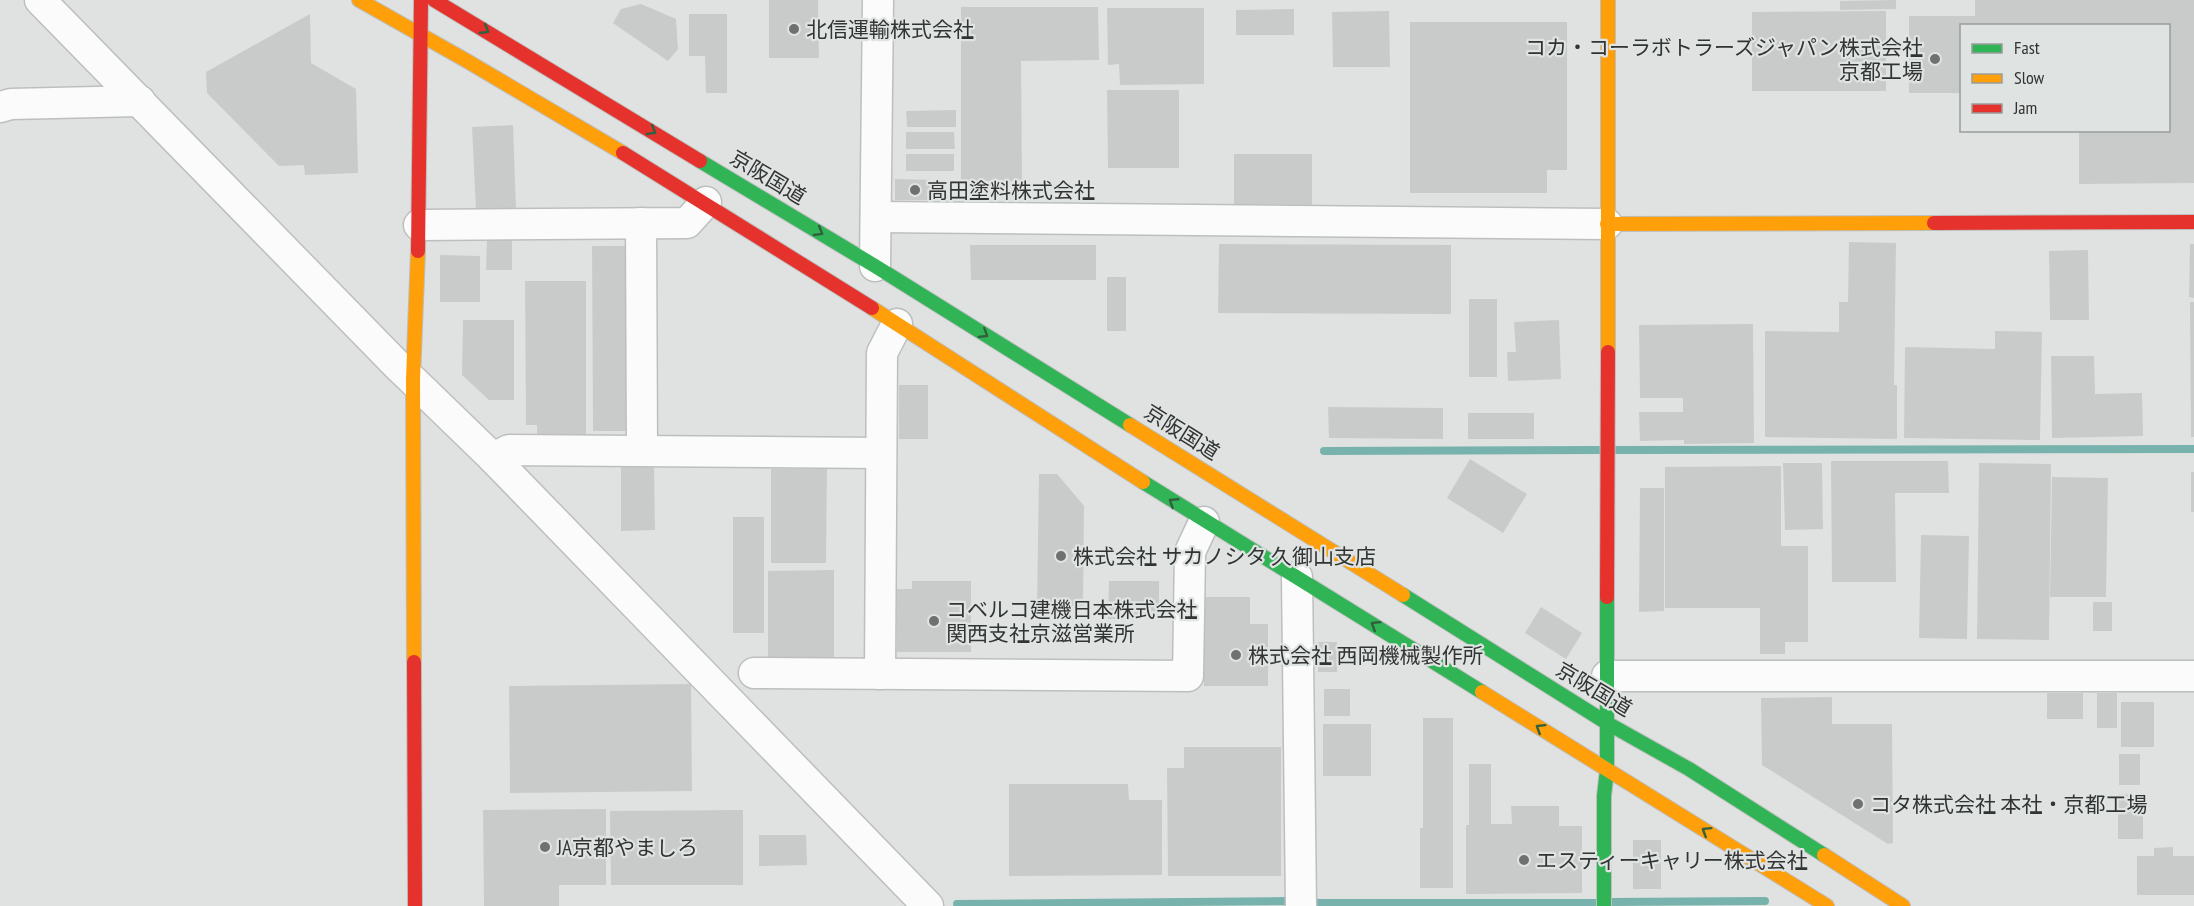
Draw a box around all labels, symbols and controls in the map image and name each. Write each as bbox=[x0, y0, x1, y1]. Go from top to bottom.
place label: 北信運輸株式会社 bbox=[806, 16, 974, 43]
marker: 北信運輸株式会社 bbox=[787, 22, 801, 36]
one-way arrow bbox=[479, 23, 489, 35]
legend bbox=[1960, 24, 2170, 132]
place label: コカ・コーラボトラーズジャパン株式会社 京都工場 bbox=[1525, 34, 1923, 85]
text: Fast bbox=[2014, 36, 2040, 59]
marker: コカ・コーラボトラーズジャパン株式会社 京都工場 bbox=[1928, 52, 1942, 66]
text: Slow bbox=[2014, 66, 2045, 89]
text: Jam bbox=[2013, 96, 2037, 119]
one-way arrow bbox=[646, 123, 656, 135]
street label: 京阪国道 bbox=[725, 144, 811, 210]
place label: 高田塗料株式会社 bbox=[927, 177, 1095, 204]
marker: 高田塗料株式会社 bbox=[908, 183, 922, 197]
one-way arrow bbox=[813, 224, 823, 236]
one-way arrow bbox=[978, 327, 989, 338]
street label: 京阪国道 bbox=[1139, 398, 1225, 466]
one-way arrow bbox=[1168, 498, 1179, 509]
place label: 株式会社 サカノシタ 久御山支店 bbox=[1073, 543, 1376, 570]
marker: 株式会社 サカノシタ 久御山支店 bbox=[1054, 549, 1068, 563]
place label: コベルコ建機日本株式会社 関西支社京滋営業所 bbox=[946, 596, 1198, 647]
marker: コベルコ建機日本株式会社 関西支社京滋営業所 bbox=[927, 614, 941, 628]
one-way arrow bbox=[1371, 621, 1381, 633]
place label: 株式会社 西岡機械製作所 bbox=[1248, 642, 1483, 669]
marker: 株式会社 西岡機械製作所 bbox=[1229, 648, 1243, 662]
street label: 京阪国道 bbox=[1551, 656, 1637, 722]
one-way arrow bbox=[1536, 724, 1546, 736]
place label: コタ株式会社 本社・京都工場 bbox=[1870, 791, 2147, 818]
marker: コタ株式会社 本社・京都工場 bbox=[1851, 797, 1865, 811]
one-way arrow bbox=[1702, 827, 1712, 839]
place label: JA京都やましろ bbox=[556, 834, 698, 861]
marker: JA京都やましろ bbox=[538, 840, 552, 854]
place label: エスティーキャリー株式会社 bbox=[1536, 847, 1808, 874]
marker: エスティーキャリー株式会社 bbox=[1517, 853, 1531, 867]

